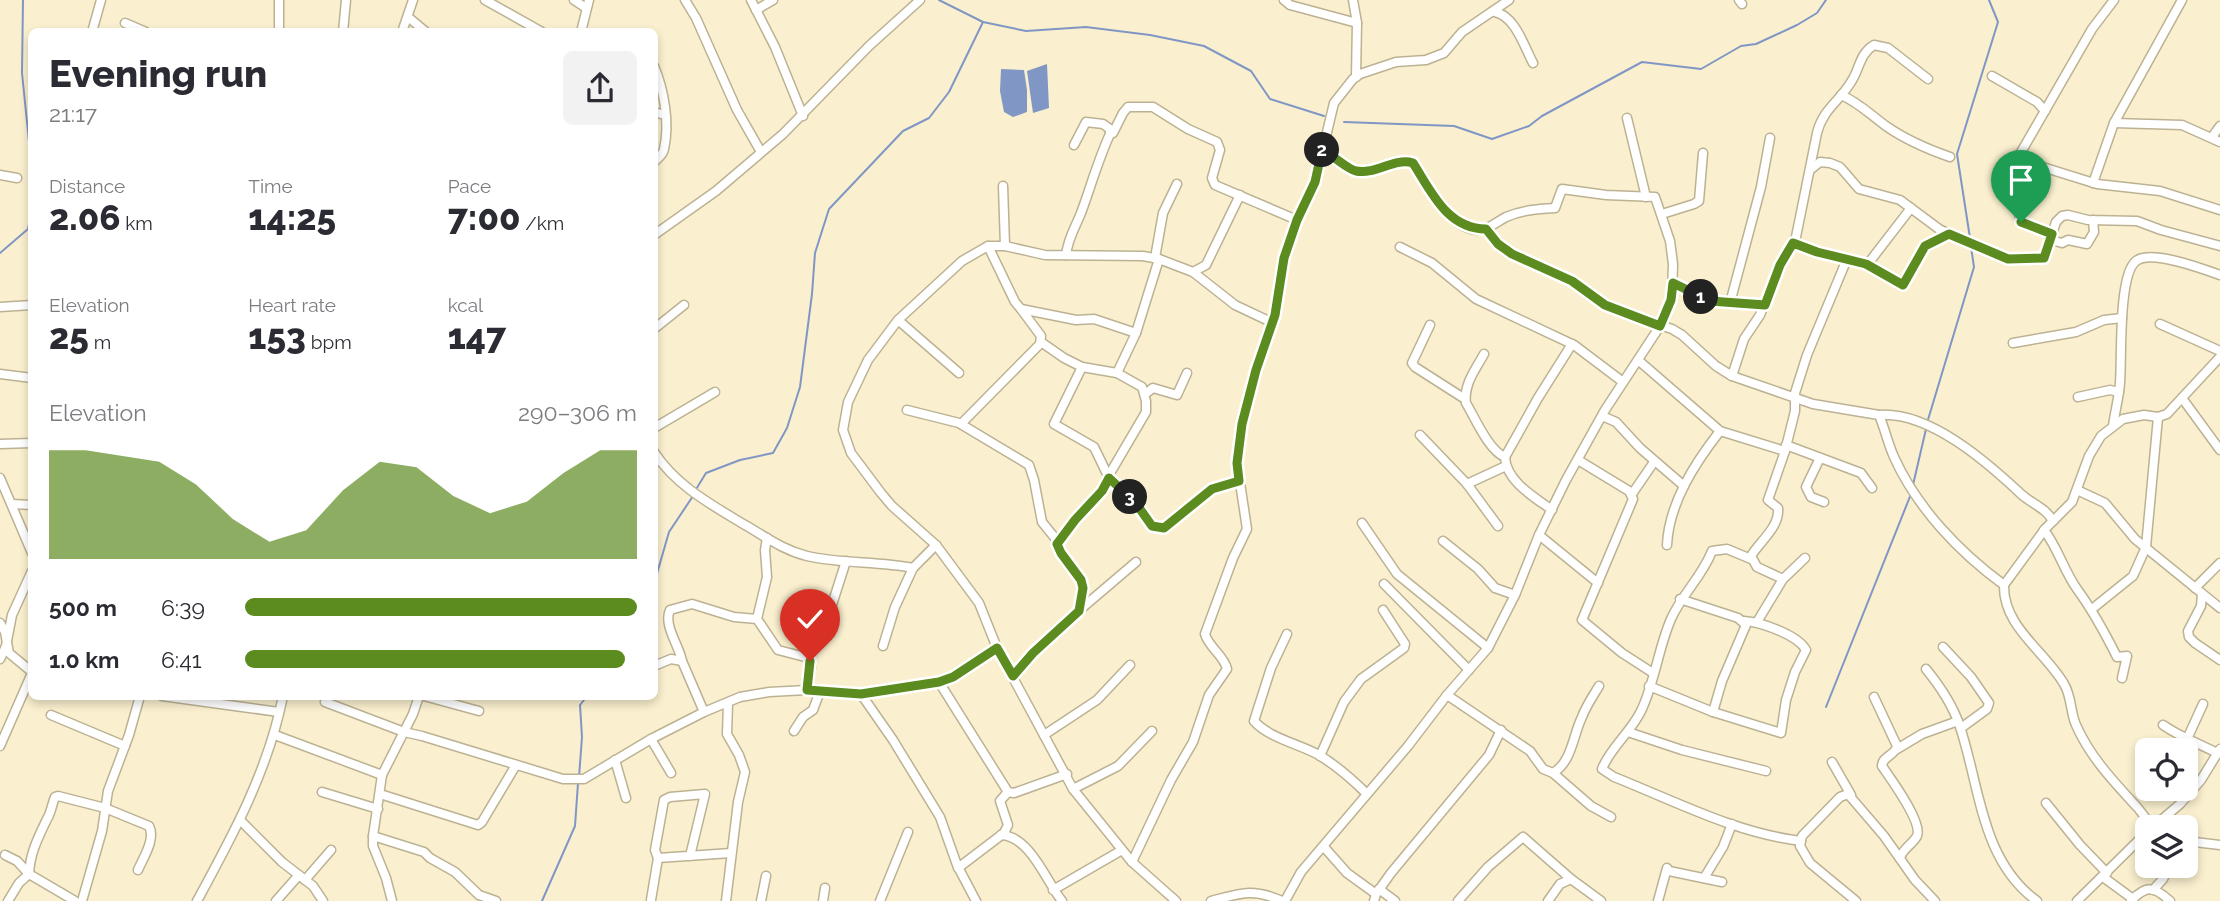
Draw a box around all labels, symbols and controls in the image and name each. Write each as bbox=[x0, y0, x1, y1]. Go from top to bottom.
text: Evening run bbox=[49, 51, 267, 96]
button: share bbox=[563, 51, 637, 125]
text: 21:17 bbox=[49, 100, 97, 127]
pin: 2 bbox=[1304, 132, 1340, 168]
text: 2 bbox=[1316, 138, 1327, 160]
pin bbox=[1991, 150, 2051, 222]
icon: arrive bbox=[2002, 161, 2040, 199]
text: Distance bbox=[49, 175, 125, 197]
text: Time bbox=[248, 175, 293, 197]
text: Pace bbox=[448, 175, 491, 197]
text: 2.06 bbox=[49, 197, 120, 238]
text: 14:25 bbox=[248, 197, 336, 238]
text: 7:00 bbox=[448, 197, 520, 238]
text: km bbox=[120, 212, 153, 234]
text: /km bbox=[520, 212, 564, 234]
pin: 1 bbox=[1684, 280, 1718, 314]
text: 1 bbox=[1696, 285, 1705, 307]
text: Elevation bbox=[49, 294, 130, 316]
text: Heart rate bbox=[248, 294, 336, 316]
text: kcal bbox=[448, 294, 483, 316]
text: 25 bbox=[49, 316, 89, 357]
text: 153 bbox=[248, 316, 306, 357]
text: 147 bbox=[448, 316, 506, 357]
text: m bbox=[89, 331, 111, 353]
text: bpm bbox=[306, 331, 352, 353]
text: Elevation bbox=[49, 399, 147, 426]
text: 290–306 m bbox=[518, 399, 637, 426]
pin: 3 bbox=[1112, 480, 1148, 514]
text: 3 bbox=[1124, 485, 1135, 507]
pin bbox=[780, 589, 840, 661]
text: 500 m bbox=[49, 594, 117, 621]
text: 6:39 bbox=[161, 594, 205, 621]
icon: check bbox=[791, 600, 829, 638]
text: 1.0 km bbox=[49, 646, 119, 673]
text: 6:41 bbox=[161, 646, 202, 673]
map controls bbox=[2135, 738, 2198, 878]
button: locate bbox=[2135, 738, 2198, 801]
button: layers bbox=[2135, 815, 2198, 878]

